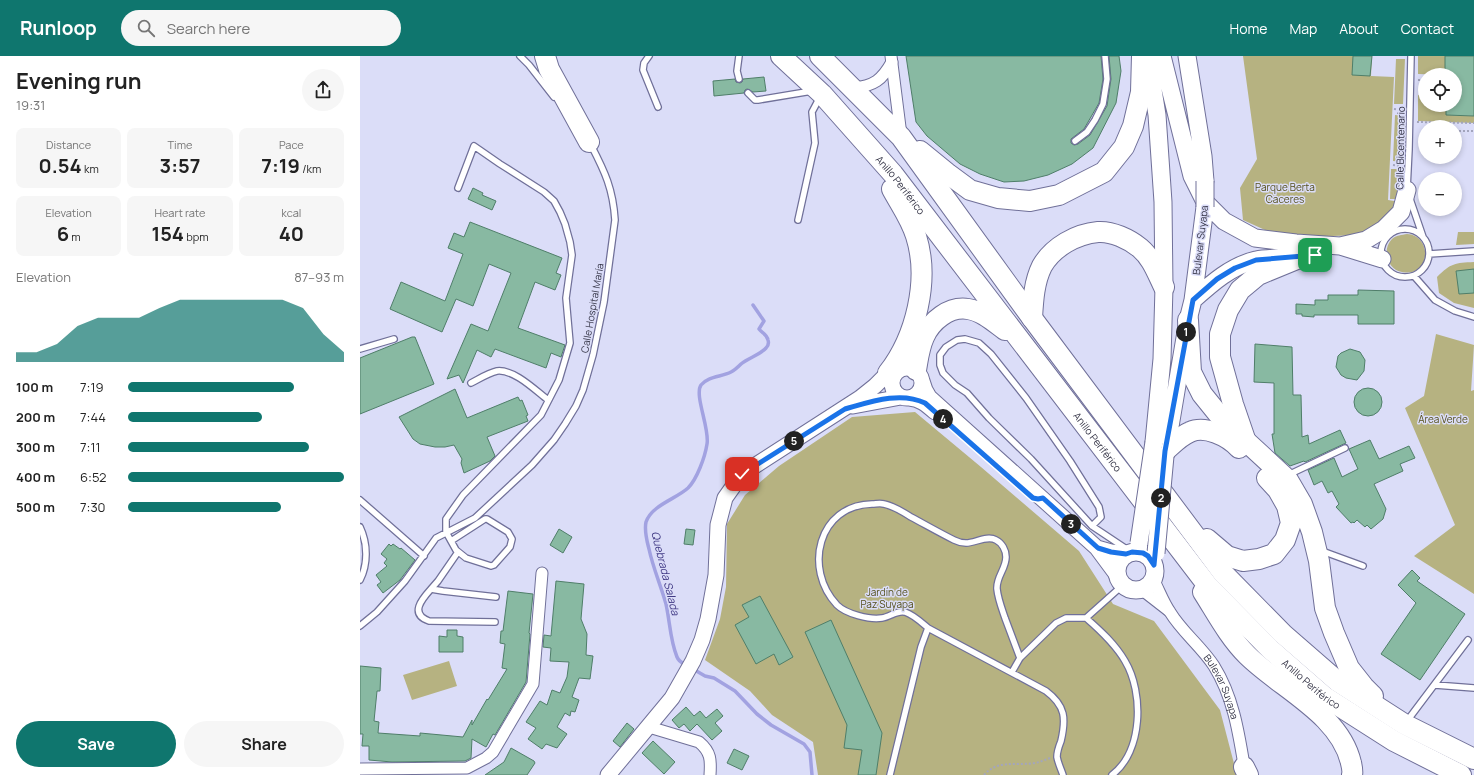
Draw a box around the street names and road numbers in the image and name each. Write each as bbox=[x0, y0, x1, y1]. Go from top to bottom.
street label: Calle Bicentenario bbox=[1392, 106, 1408, 190]
street label: Anillo Periférico bbox=[873, 152, 928, 217]
street label: Bulevar Suyapa bbox=[1189, 204, 1211, 276]
street label: Calle Hospital María bbox=[577, 262, 607, 354]
street label: Anillo Periférico bbox=[1070, 409, 1125, 475]
street label: Bulevar Suyapa bbox=[1201, 651, 1242, 721]
street label: Anillo Periférico bbox=[1279, 656, 1343, 712]

